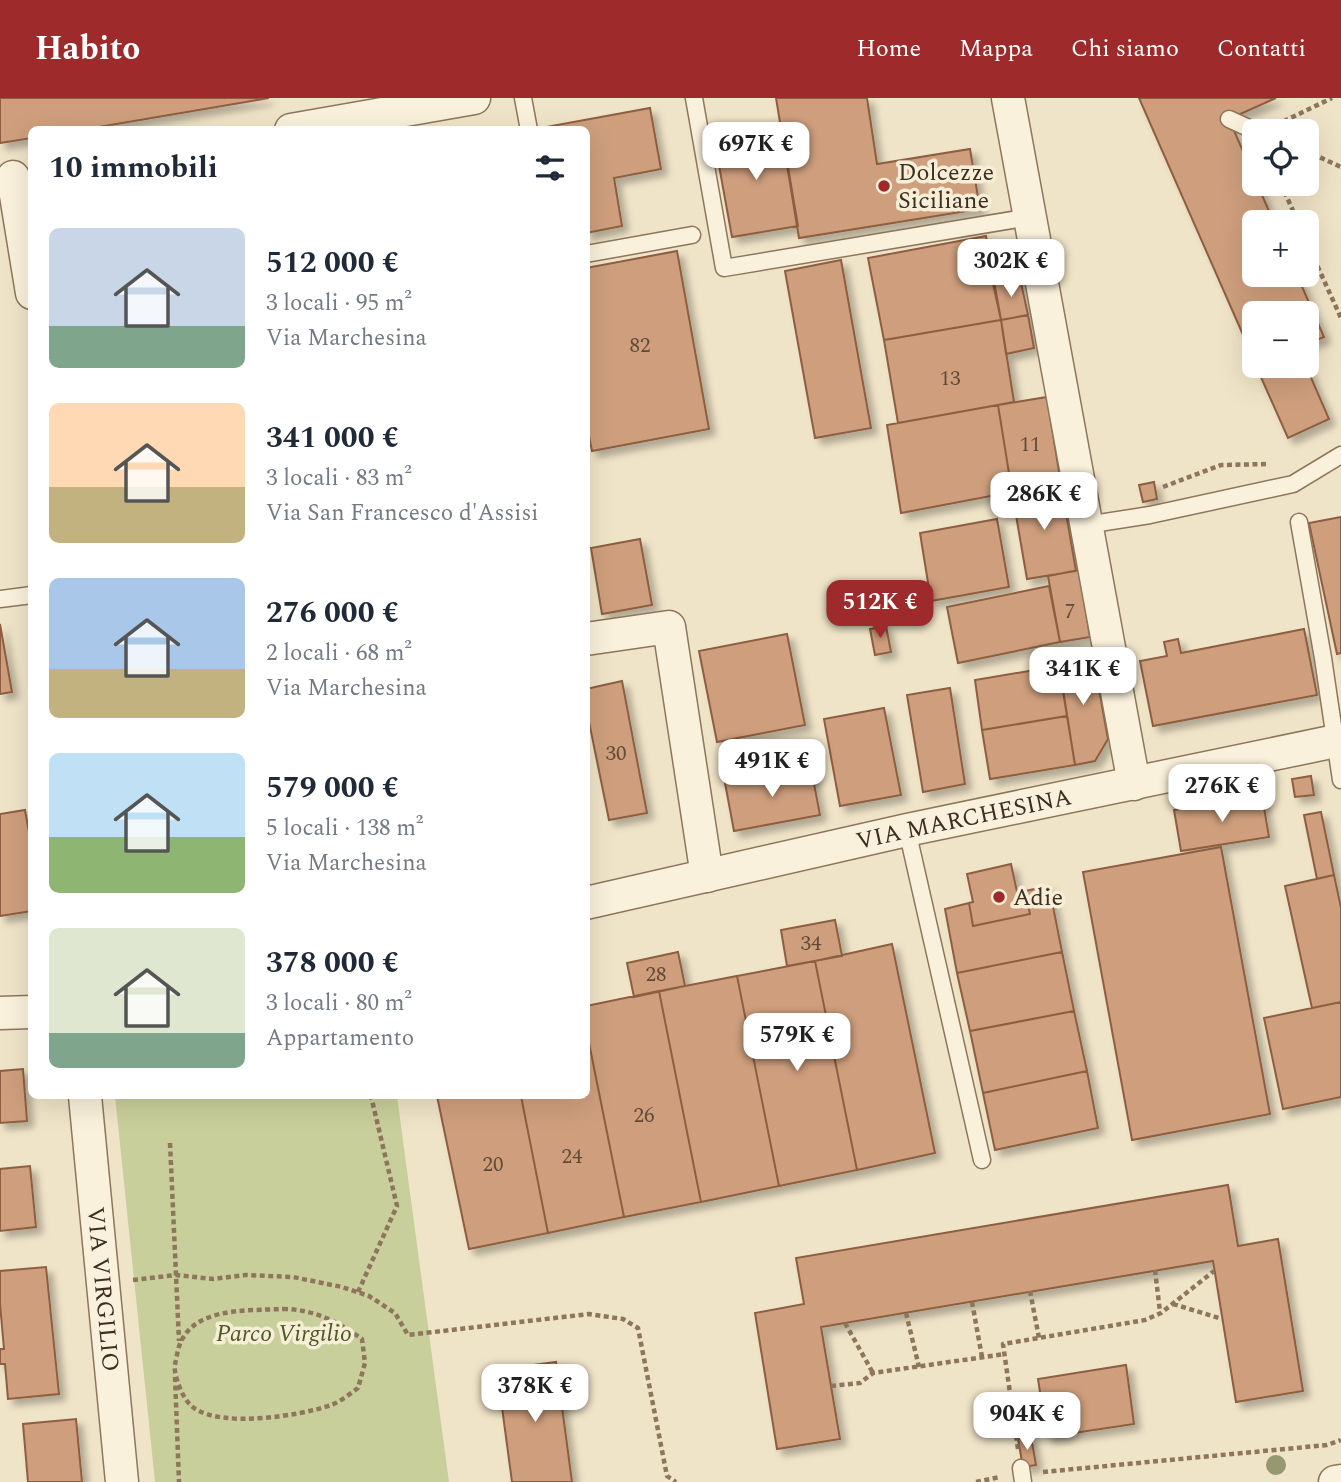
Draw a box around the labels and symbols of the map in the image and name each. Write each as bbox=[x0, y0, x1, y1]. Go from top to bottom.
pin: 697K € bbox=[699, 122, 813, 182]
place label: Dolcezze Siciliane bbox=[898, 155, 994, 219]
marker: Dolcezze Siciliane bbox=[876, 178, 892, 194]
pin: 302K € bbox=[954, 240, 1068, 299]
house number: 82 bbox=[630, 330, 651, 362]
house number: 13 bbox=[940, 363, 961, 395]
house number: 11 bbox=[1020, 429, 1041, 461]
pin: 286K € bbox=[987, 472, 1101, 532]
pin: 512K € bbox=[823, 580, 937, 640]
house number: 7 bbox=[1065, 596, 1075, 628]
pin: 341K € bbox=[1026, 648, 1140, 707]
house number: 30 bbox=[606, 738, 627, 770]
pin: 491K € bbox=[715, 740, 829, 799]
pin: 276K € bbox=[1165, 764, 1279, 824]
street label: VIA MARCHESINA bbox=[853, 779, 1075, 860]
place label: Adie bbox=[1013, 880, 1063, 916]
marker: Adie bbox=[991, 889, 1007, 905]
house number: 34 bbox=[801, 928, 822, 960]
house number: 28 bbox=[646, 959, 667, 991]
pin: 579K € bbox=[740, 1014, 854, 1073]
house number: 26 bbox=[634, 1100, 655, 1132]
house number: 24 bbox=[562, 1141, 583, 1173]
house number: 20 bbox=[483, 1149, 504, 1181]
street label: VIA VIRGILIO bbox=[77, 1205, 128, 1373]
park label: Parco Virgilio bbox=[216, 1316, 352, 1352]
pin: 378K € bbox=[478, 1364, 592, 1424]
pin: 904K € bbox=[970, 1392, 1084, 1452]

